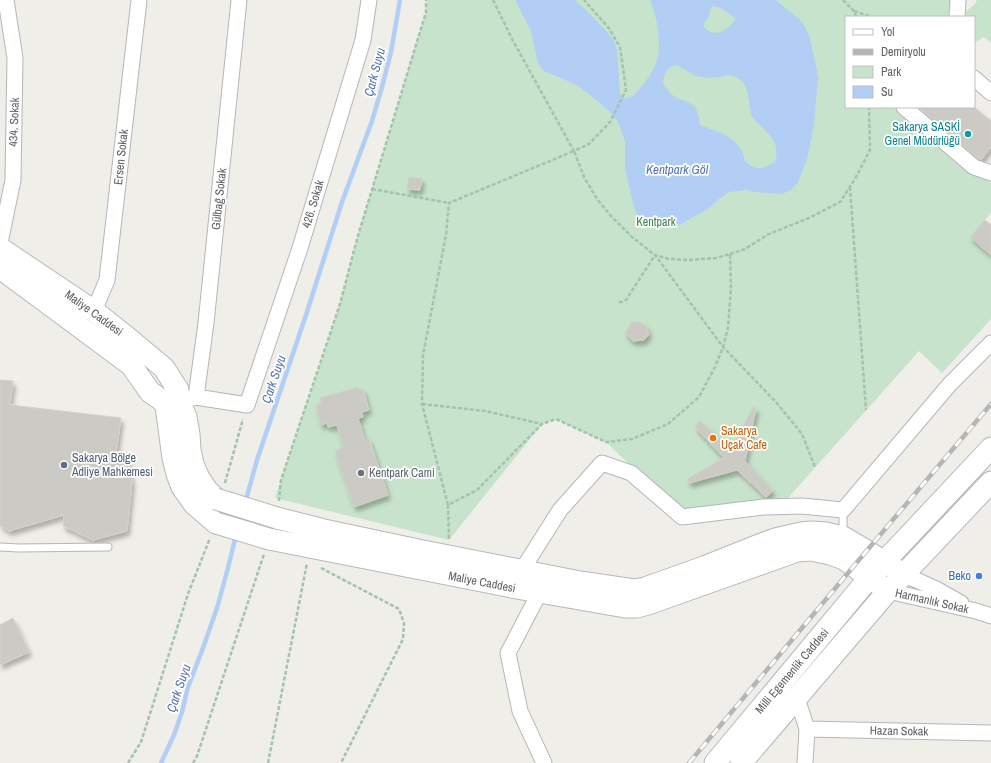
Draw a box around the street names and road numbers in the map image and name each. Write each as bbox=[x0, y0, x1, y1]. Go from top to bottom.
street label: 434. Sokak bbox=[5, 97, 23, 147]
street label: Ersen Sokak bbox=[110, 128, 132, 186]
street label: Gülbağ Sokak bbox=[208, 167, 230, 231]
street label: 426. Sokak bbox=[298, 178, 328, 230]
street label: Maliye Caddesi bbox=[62, 286, 126, 340]
street label: Maliye Caddesi bbox=[447, 568, 517, 596]
street label: Harmanlık Sokak bbox=[894, 585, 970, 617]
street label: Milli Egemenlik Caddesi bbox=[752, 625, 832, 717]
street label: Hazan Sokak bbox=[870, 722, 928, 740]

